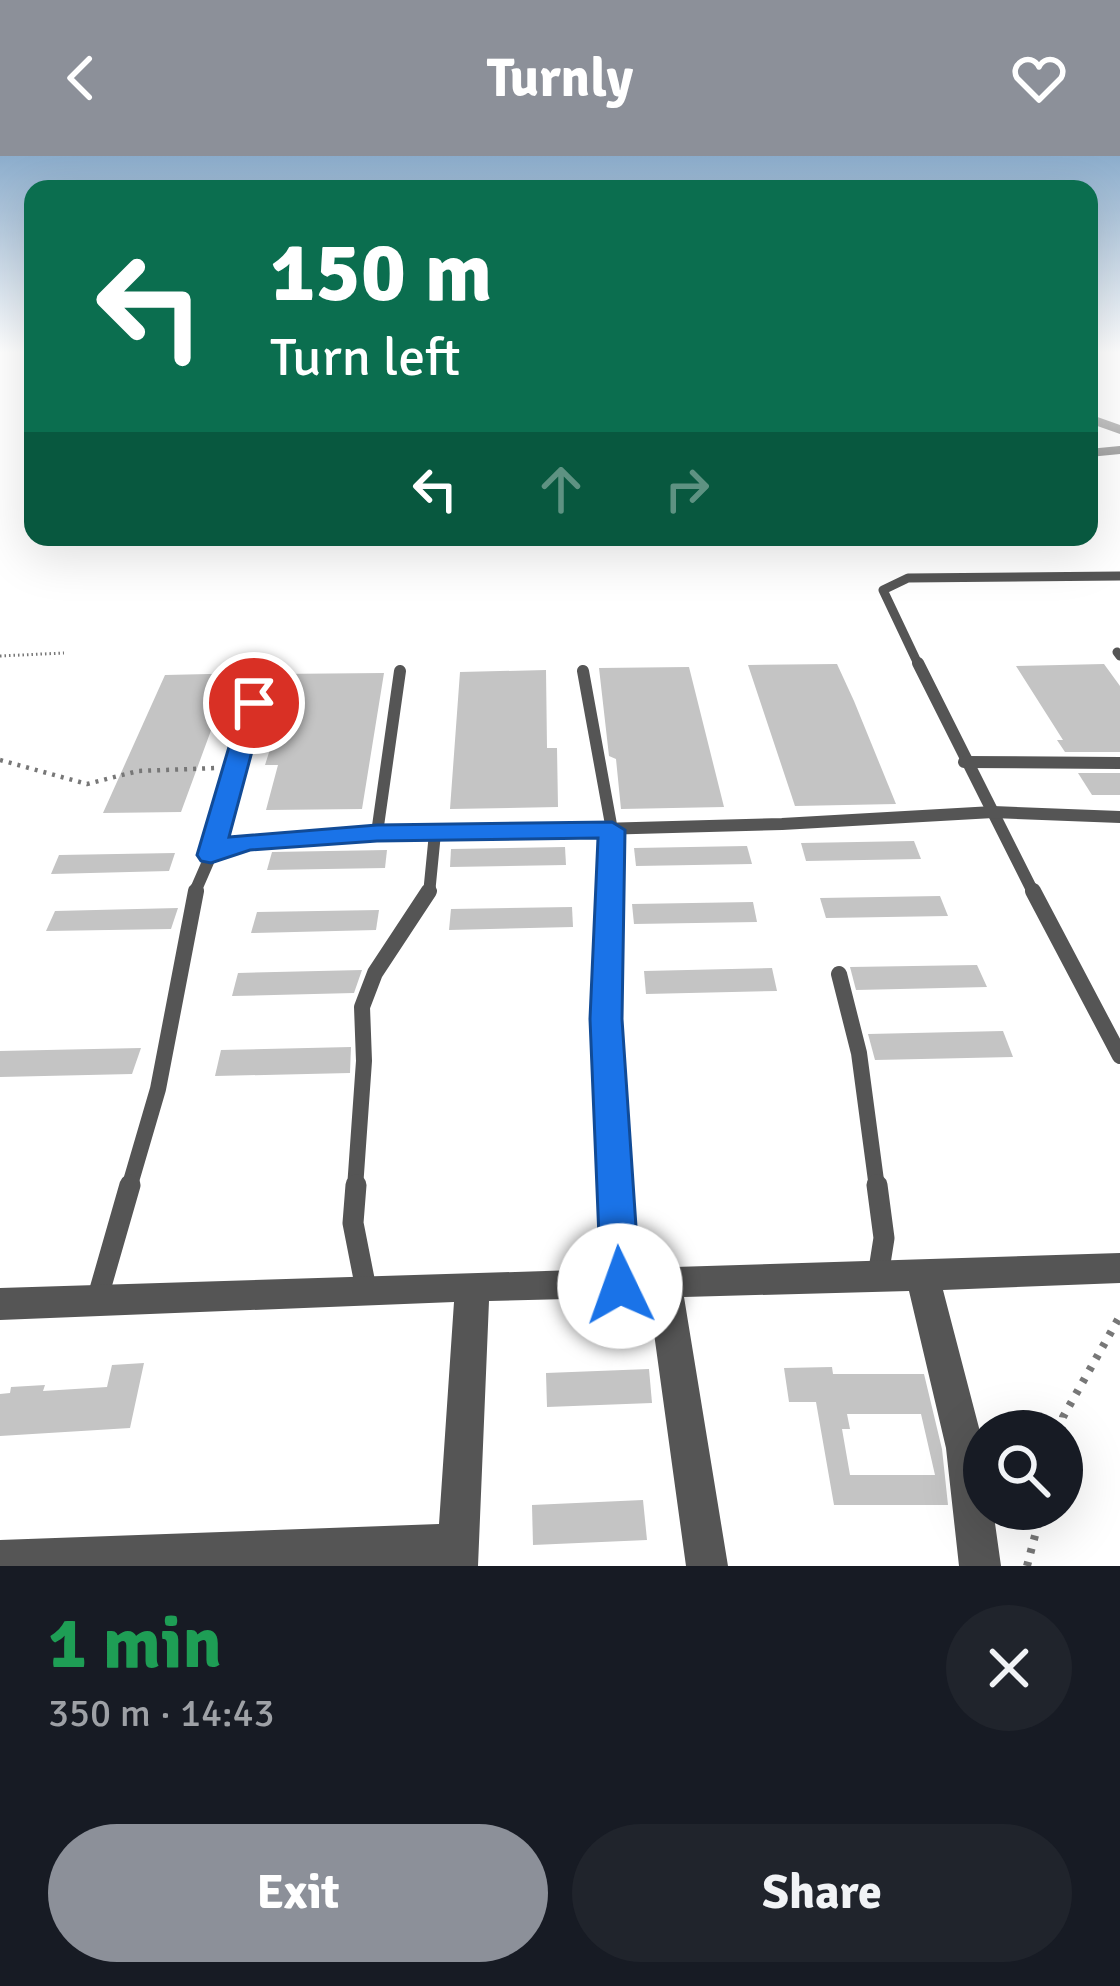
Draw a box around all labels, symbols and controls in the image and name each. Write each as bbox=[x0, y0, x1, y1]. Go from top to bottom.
icon: back bbox=[48, 45, 114, 111]
text: Turnly bbox=[487, 45, 633, 112]
icon: heart bbox=[1006, 45, 1072, 111]
text: 150 m bbox=[270, 221, 492, 325]
icon: left bbox=[72, 228, 228, 384]
text: Turn left bbox=[270, 324, 460, 391]
icon: left bbox=[402, 456, 468, 522]
icon: ahead bbox=[528, 456, 594, 522]
icon: right bbox=[654, 456, 720, 522]
pin bbox=[203, 652, 305, 754]
icon: arrive bbox=[221, 670, 287, 736]
position arrow bbox=[557, 1223, 683, 1349]
map controls bbox=[963, 1410, 1083, 1530]
button: search bbox=[963, 1410, 1083, 1530]
text: 1 min bbox=[48, 1599, 222, 1688]
button: close bbox=[946, 1605, 1072, 1731]
text: 350 m · 14:43 bbox=[48, 1689, 275, 1737]
button: Exit bbox=[48, 1824, 548, 1962]
button: Share bbox=[572, 1824, 1072, 1962]

